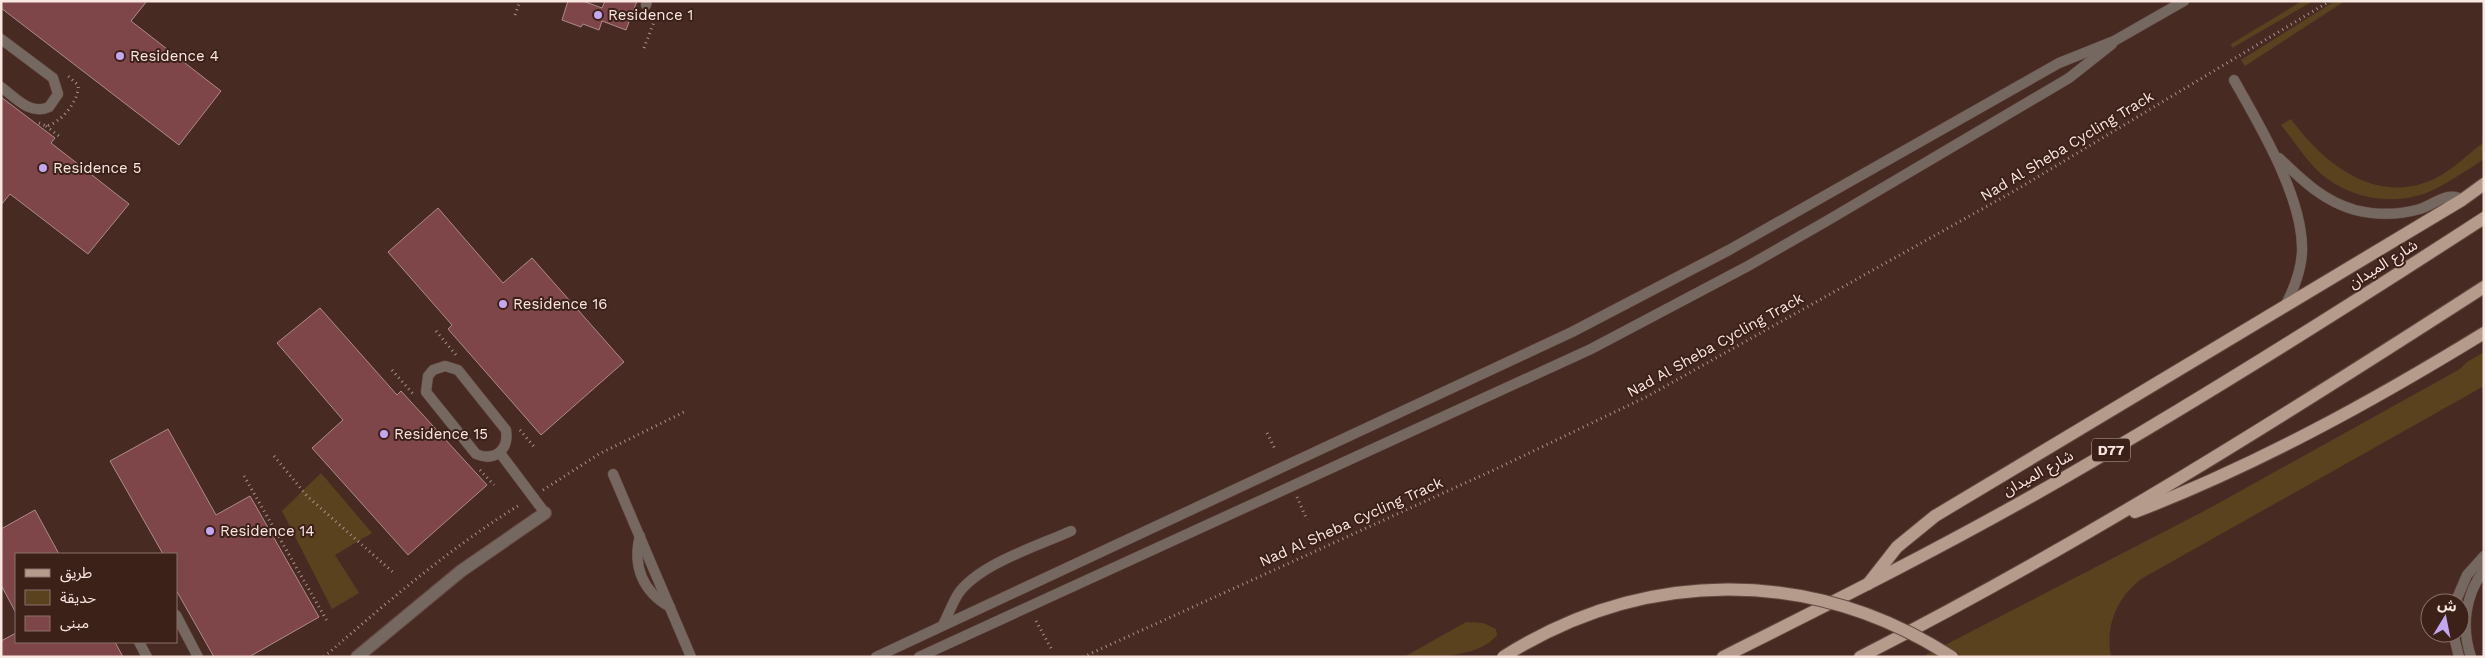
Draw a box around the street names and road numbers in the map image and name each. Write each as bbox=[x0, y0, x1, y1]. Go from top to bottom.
street label: Nad Al Sheba Cycling Track bbox=[1977, 87, 2157, 205]
street label: شارع الميدان bbox=[2345, 236, 2423, 295]
street label: Nad Al Sheba Cycling Track bbox=[1624, 289, 1807, 401]
road number: D77 bbox=[2092, 438, 2130, 462]
street label: شارع الميدان bbox=[2000, 446, 2078, 502]
street label: Nad Al Sheba Cycling Track bbox=[1256, 473, 1446, 571]

